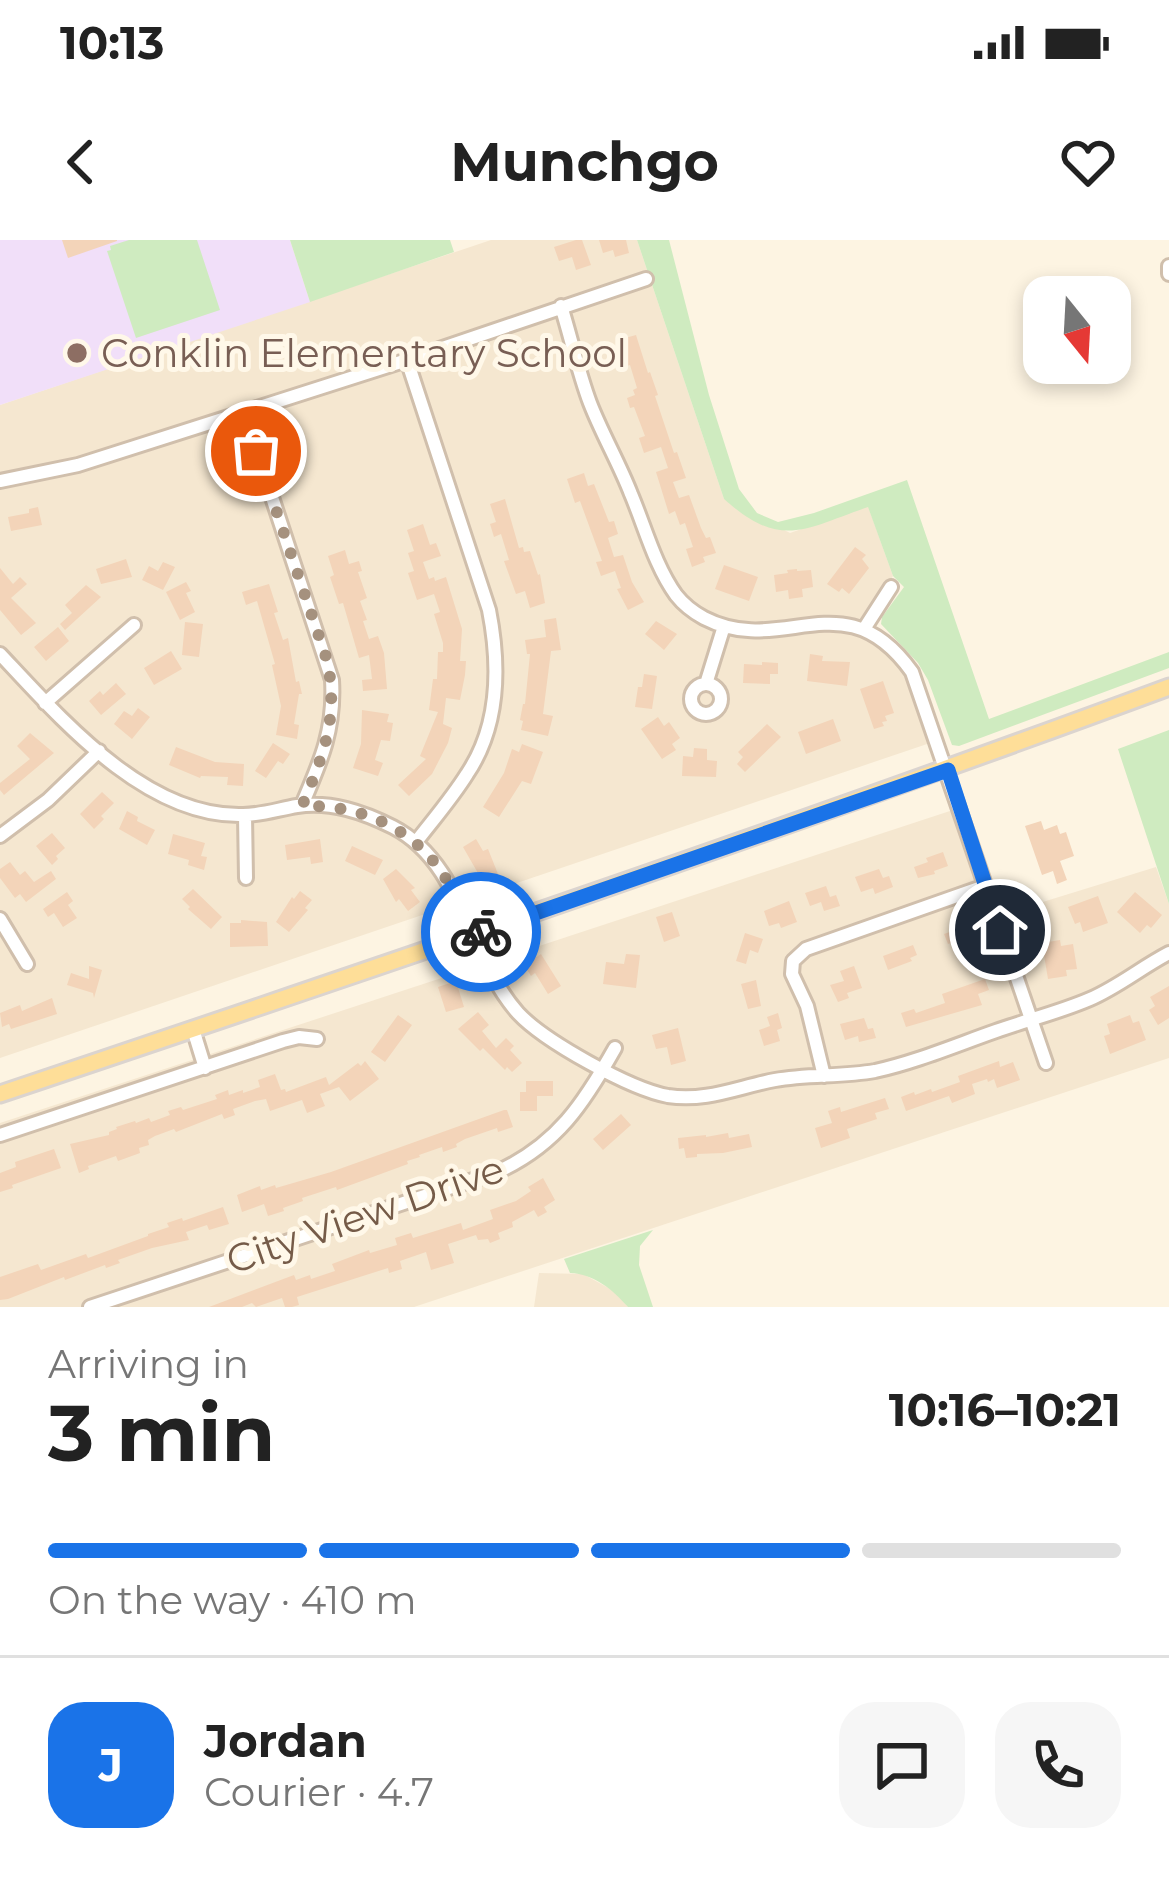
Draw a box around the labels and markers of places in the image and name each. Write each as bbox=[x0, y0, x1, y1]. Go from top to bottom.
place label: Conklin Elementary School bbox=[101, 329, 627, 377]
marker: Conklin Elementary School bbox=[64, 340, 90, 366]
pin bbox=[205, 400, 307, 502]
pin bbox=[949, 879, 1051, 981]

